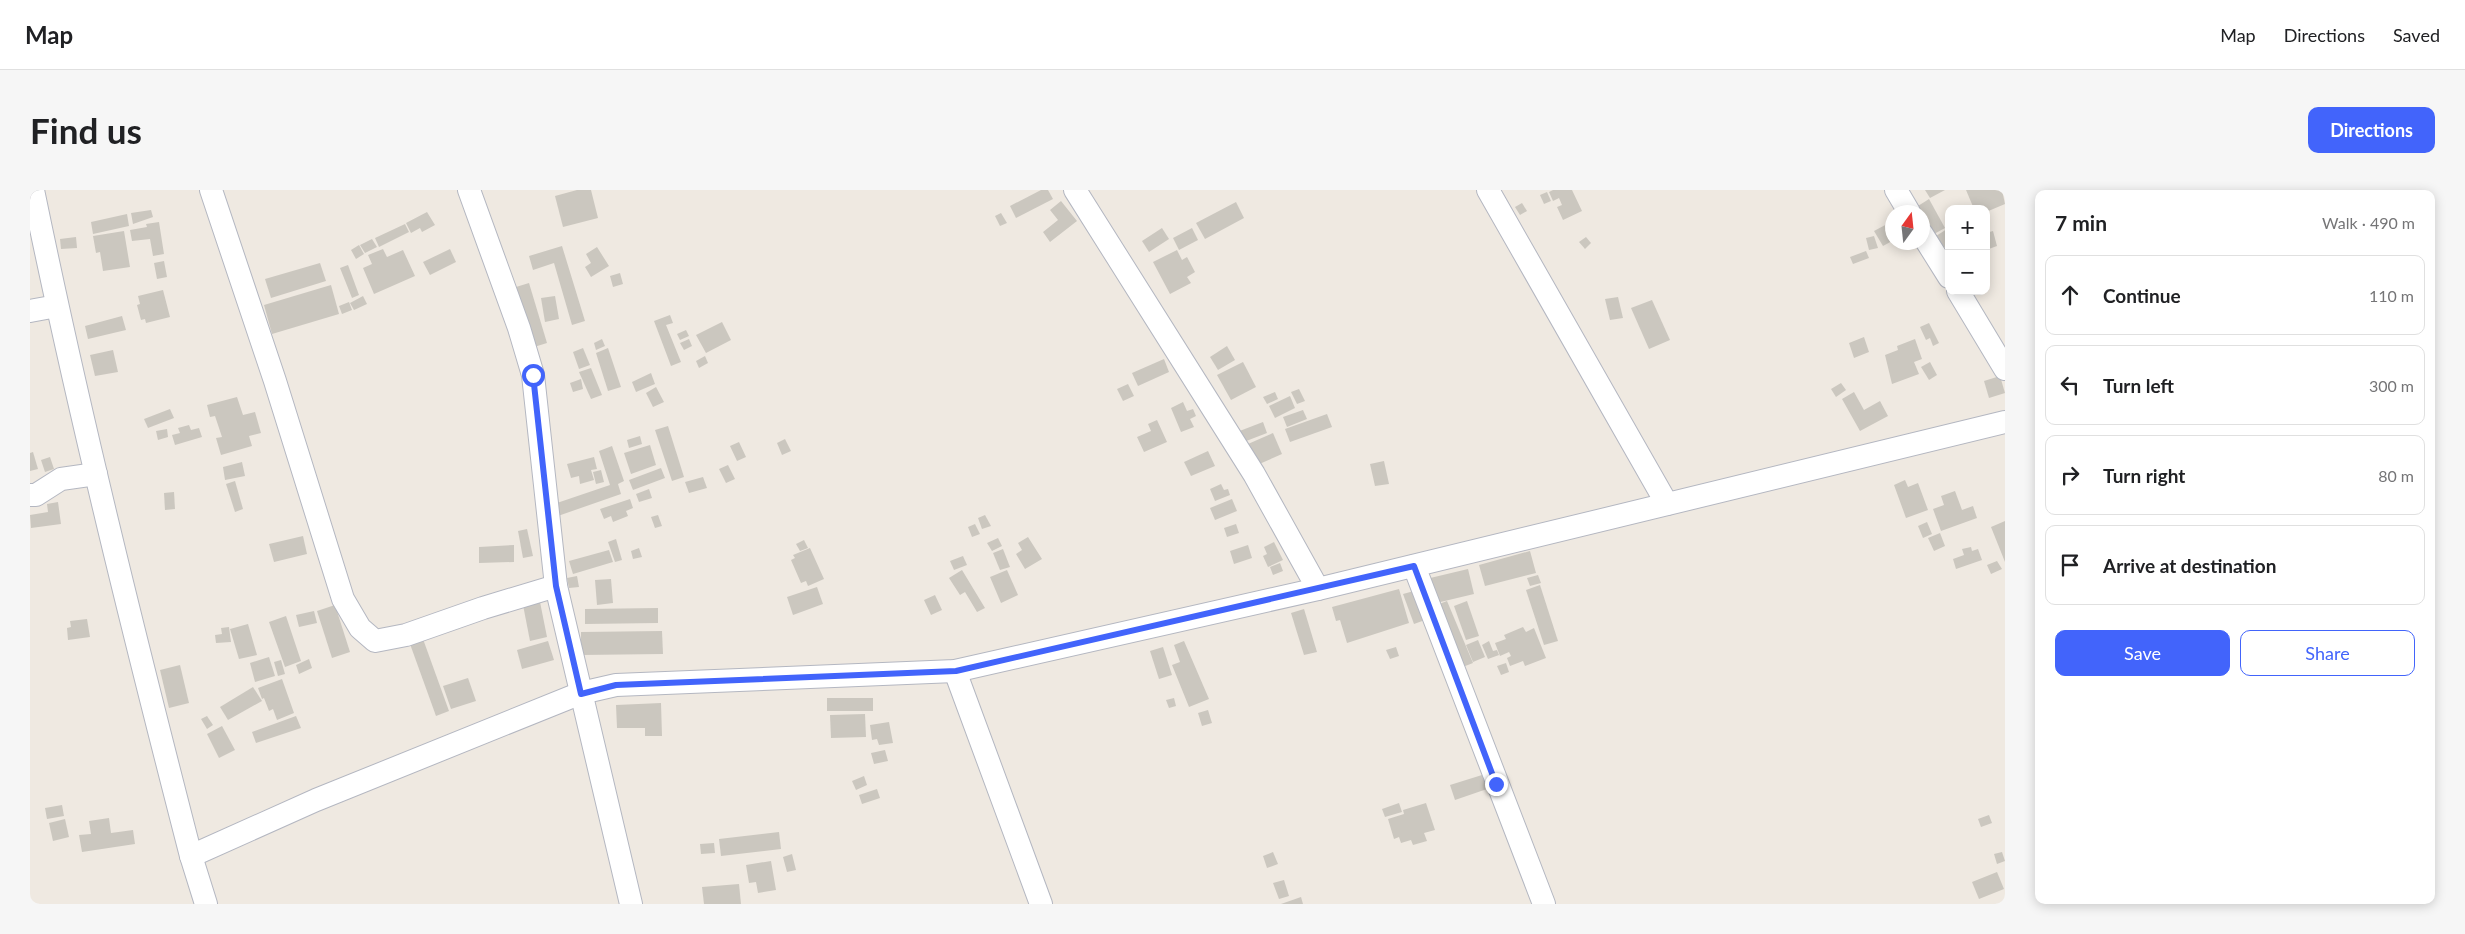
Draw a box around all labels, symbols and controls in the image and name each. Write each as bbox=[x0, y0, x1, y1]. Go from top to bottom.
text: Map bbox=[25, 20, 73, 49]
text: Map bbox=[2220, 24, 2256, 46]
text: Directions bbox=[2284, 24, 2365, 46]
text: Saved bbox=[2393, 24, 2440, 46]
button: Directions bbox=[2308, 107, 2435, 153]
text: Find us bbox=[30, 109, 142, 151]
north arrow bbox=[1885, 205, 1930, 250]
map controls bbox=[1945, 205, 1990, 295]
button: + bbox=[1945, 205, 1990, 250]
text: 7 min bbox=[2055, 210, 2107, 235]
text: Walk · 490 m bbox=[2322, 213, 2415, 232]
button: − bbox=[1945, 250, 1990, 295]
icon: ahead bbox=[2056, 281, 2084, 309]
text: Continue bbox=[2103, 284, 2181, 307]
text: 110 m bbox=[2369, 286, 2414, 305]
route start bbox=[522, 364, 545, 387]
icon: left bbox=[2056, 371, 2084, 399]
text: Turn left bbox=[2103, 374, 2174, 397]
text: 300 m bbox=[2369, 376, 2414, 395]
icon: right bbox=[2056, 461, 2084, 489]
text: Turn right bbox=[2103, 464, 2185, 487]
text: 80 m bbox=[2378, 466, 2414, 485]
icon: arrive bbox=[2056, 551, 2084, 579]
text: Arrive at destination bbox=[2103, 554, 2276, 577]
button: Save bbox=[2055, 630, 2230, 676]
button: Share bbox=[2240, 630, 2415, 676]
route end bbox=[1485, 773, 1508, 796]

